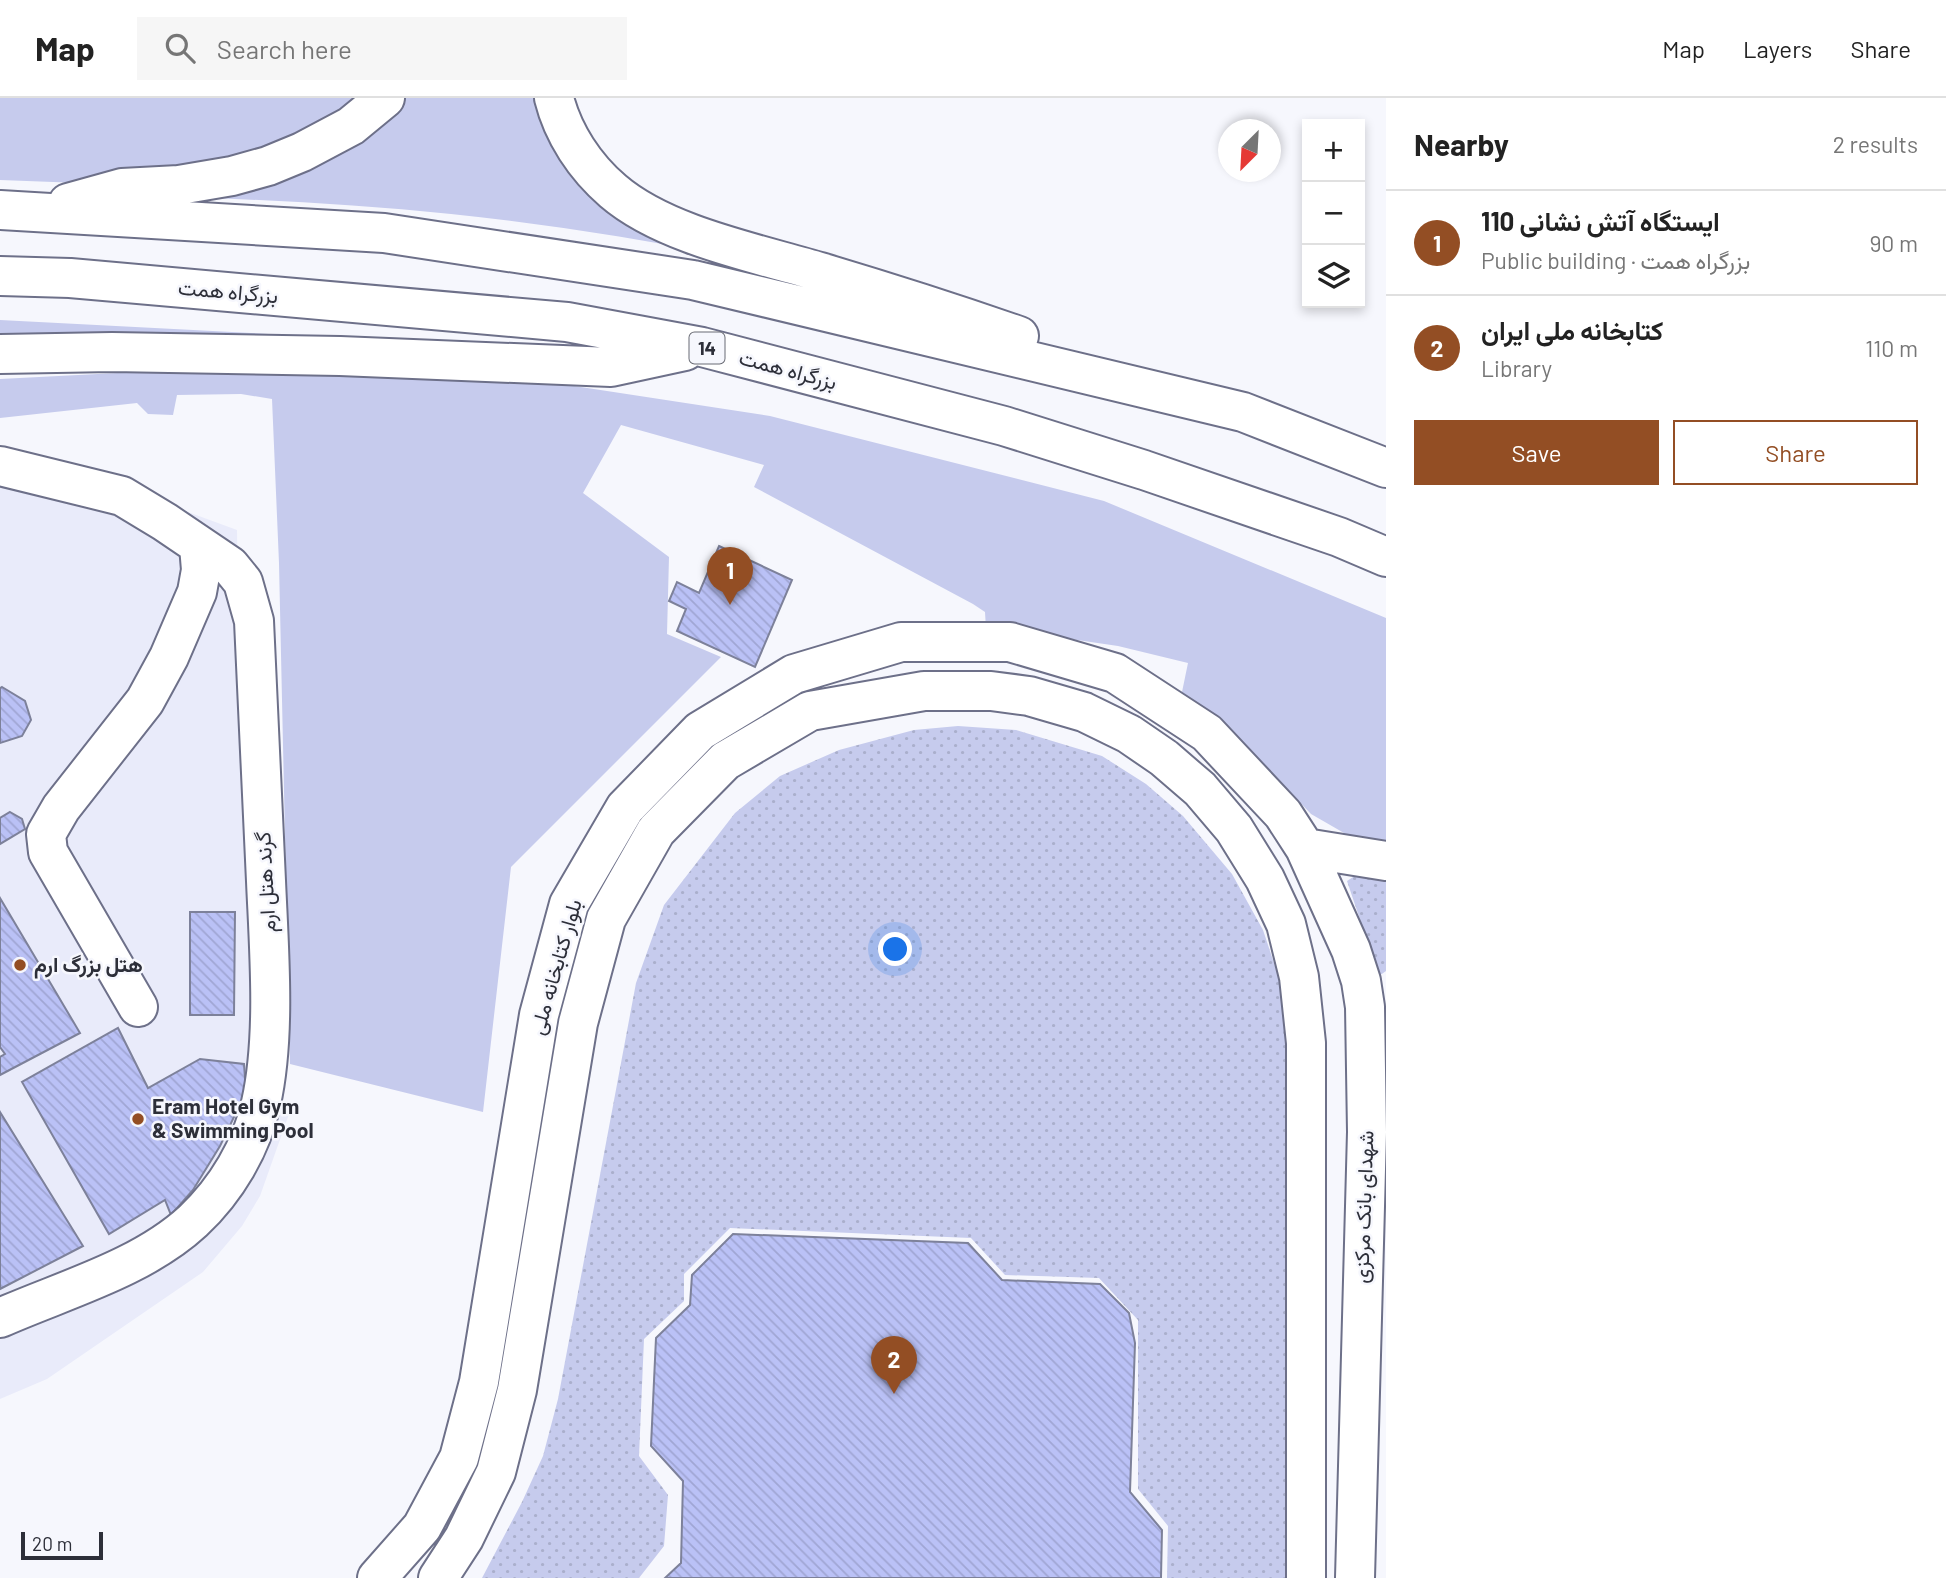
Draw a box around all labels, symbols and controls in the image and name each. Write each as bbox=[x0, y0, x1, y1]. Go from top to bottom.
search box bbox=[137, 17, 627, 80]
text: Map bbox=[35, 28, 95, 68]
icon: search bbox=[161, 29, 199, 67]
text: Search here bbox=[217, 33, 352, 64]
text: Map bbox=[1662, 34, 1705, 63]
text: Layers bbox=[1743, 34, 1812, 63]
text: Share bbox=[1850, 34, 1911, 63]
north arrow bbox=[1218, 119, 1281, 182]
map controls bbox=[1302, 119, 1365, 308]
button: + bbox=[1302, 119, 1365, 182]
text: Nearby bbox=[1414, 126, 1509, 162]
text: 2 results bbox=[1833, 130, 1918, 158]
button: − bbox=[1302, 182, 1365, 245]
text: ایستگاه آتش نشانی 110 bbox=[1481, 205, 1720, 236]
text: 1 bbox=[1433, 229, 1441, 257]
text: 90 m bbox=[1869, 229, 1918, 257]
button: layers bbox=[1302, 245, 1365, 308]
text: Public building · بزرگراه همت bbox=[1481, 246, 1750, 274]
street label: بزرگراه همت bbox=[177, 274, 279, 309]
text: کتابخانه ملی ایران bbox=[1481, 314, 1663, 345]
road number: 14 bbox=[690, 332, 724, 364]
text: 2 bbox=[1431, 334, 1443, 362]
text: 110 m bbox=[1865, 334, 1918, 362]
street label: بزرگراه همت bbox=[736, 344, 840, 396]
text: Library bbox=[1481, 354, 1552, 382]
button: Save bbox=[1414, 420, 1659, 485]
button: Share bbox=[1673, 420, 1918, 485]
pin: 1 bbox=[707, 547, 753, 605]
street label: گرند هتل ارم bbox=[249, 831, 283, 933]
street label: بلوار کتابخانه ملی bbox=[523, 896, 588, 1038]
your location bbox=[878, 932, 912, 966]
place label: هتل بزرگ ارم bbox=[34, 951, 143, 979]
marker: هتل بزرگ ارم bbox=[12, 957, 28, 973]
place label: Eram Hotel Gym & Swimming Pool bbox=[152, 1093, 314, 1142]
marker: Eram Hotel Gym & Swimming Pool bbox=[130, 1111, 146, 1127]
street label: شهدای بانک مرکزی bbox=[1347, 1130, 1380, 1284]
pin: 2 bbox=[871, 1336, 917, 1394]
scale bar bbox=[21, 1529, 103, 1561]
text: 20 m bbox=[32, 1532, 72, 1555]

